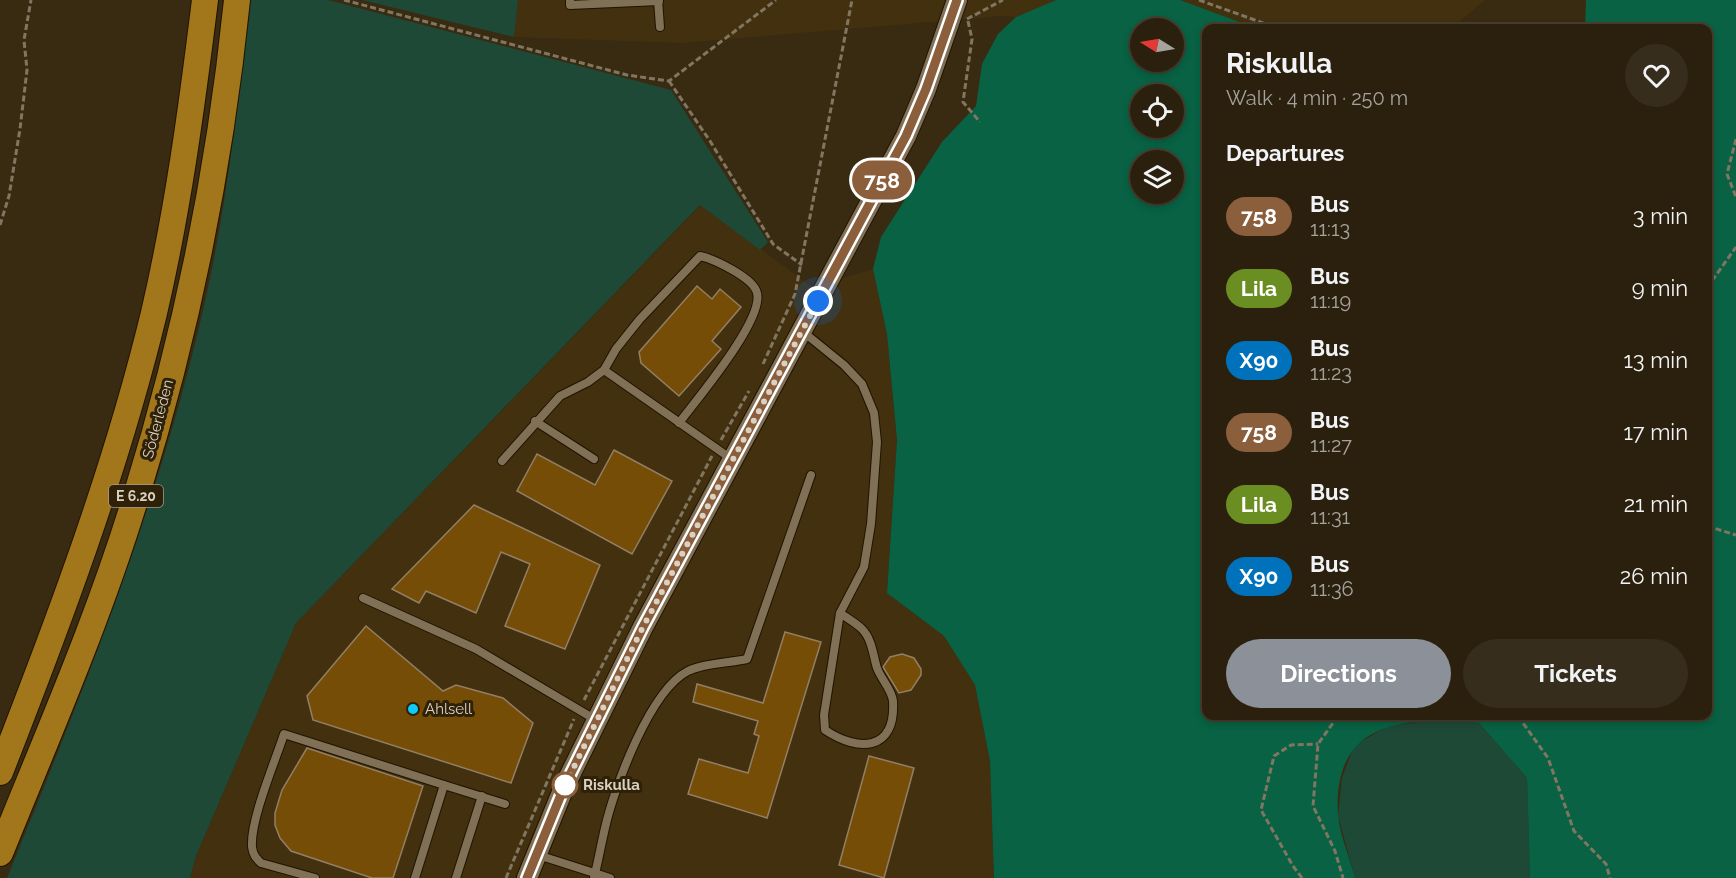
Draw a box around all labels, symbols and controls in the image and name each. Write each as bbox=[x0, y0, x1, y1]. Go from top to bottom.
north arrow bbox=[1130, 18, 1184, 72]
map controls bbox=[1130, 18, 1184, 204]
button: heart bbox=[1625, 44, 1688, 107]
text: Riskulla bbox=[1226, 47, 1332, 80]
button: locate bbox=[1130, 84, 1184, 138]
text: Walk · 4 min · 250 m bbox=[1226, 86, 1408, 110]
text: Departures bbox=[1226, 140, 1344, 166]
button: layers bbox=[1130, 150, 1184, 204]
line badge: 758 bbox=[848, 160, 916, 200]
text: 758 bbox=[864, 168, 900, 193]
text: Bus bbox=[1310, 191, 1349, 217]
text: 3 min bbox=[1633, 203, 1688, 229]
text: 758 bbox=[1241, 204, 1277, 229]
text: 11:13 bbox=[1310, 217, 1350, 241]
text: Bus bbox=[1310, 263, 1349, 289]
text: 9 min bbox=[1632, 275, 1688, 301]
text: Lila bbox=[1241, 276, 1277, 301]
your location bbox=[803, 286, 833, 316]
text: 11:19 bbox=[1310, 289, 1351, 313]
text: Bus bbox=[1310, 335, 1349, 361]
text: 13 min bbox=[1623, 347, 1688, 373]
text: X90 bbox=[1240, 348, 1278, 373]
text: 11:23 bbox=[1310, 361, 1352, 385]
street label: Söderleden bbox=[139, 377, 177, 461]
text: Bus bbox=[1310, 407, 1349, 433]
text: 17 min bbox=[1623, 419, 1688, 445]
text: 758 bbox=[1241, 420, 1277, 445]
text: 11:27 bbox=[1310, 433, 1352, 457]
text: Bus bbox=[1310, 479, 1349, 505]
road number: E 6.20 bbox=[109, 485, 163, 507]
text: 21 min bbox=[1624, 491, 1688, 517]
text: Lila bbox=[1241, 492, 1277, 517]
text: 11:31 bbox=[1310, 505, 1350, 529]
text: Bus bbox=[1310, 551, 1349, 577]
text: 26 min bbox=[1620, 563, 1688, 589]
text: X90 bbox=[1240, 564, 1278, 589]
text: 11:36 bbox=[1310, 577, 1354, 601]
button: Directions bbox=[1226, 639, 1451, 708]
button: Tickets bbox=[1463, 639, 1688, 708]
place label: Ahlsell bbox=[425, 700, 473, 718]
marker: Ahlsell bbox=[406, 702, 420, 716]
marker: Riskulla bbox=[552, 772, 578, 798]
place label: Riskulla bbox=[583, 776, 640, 794]

